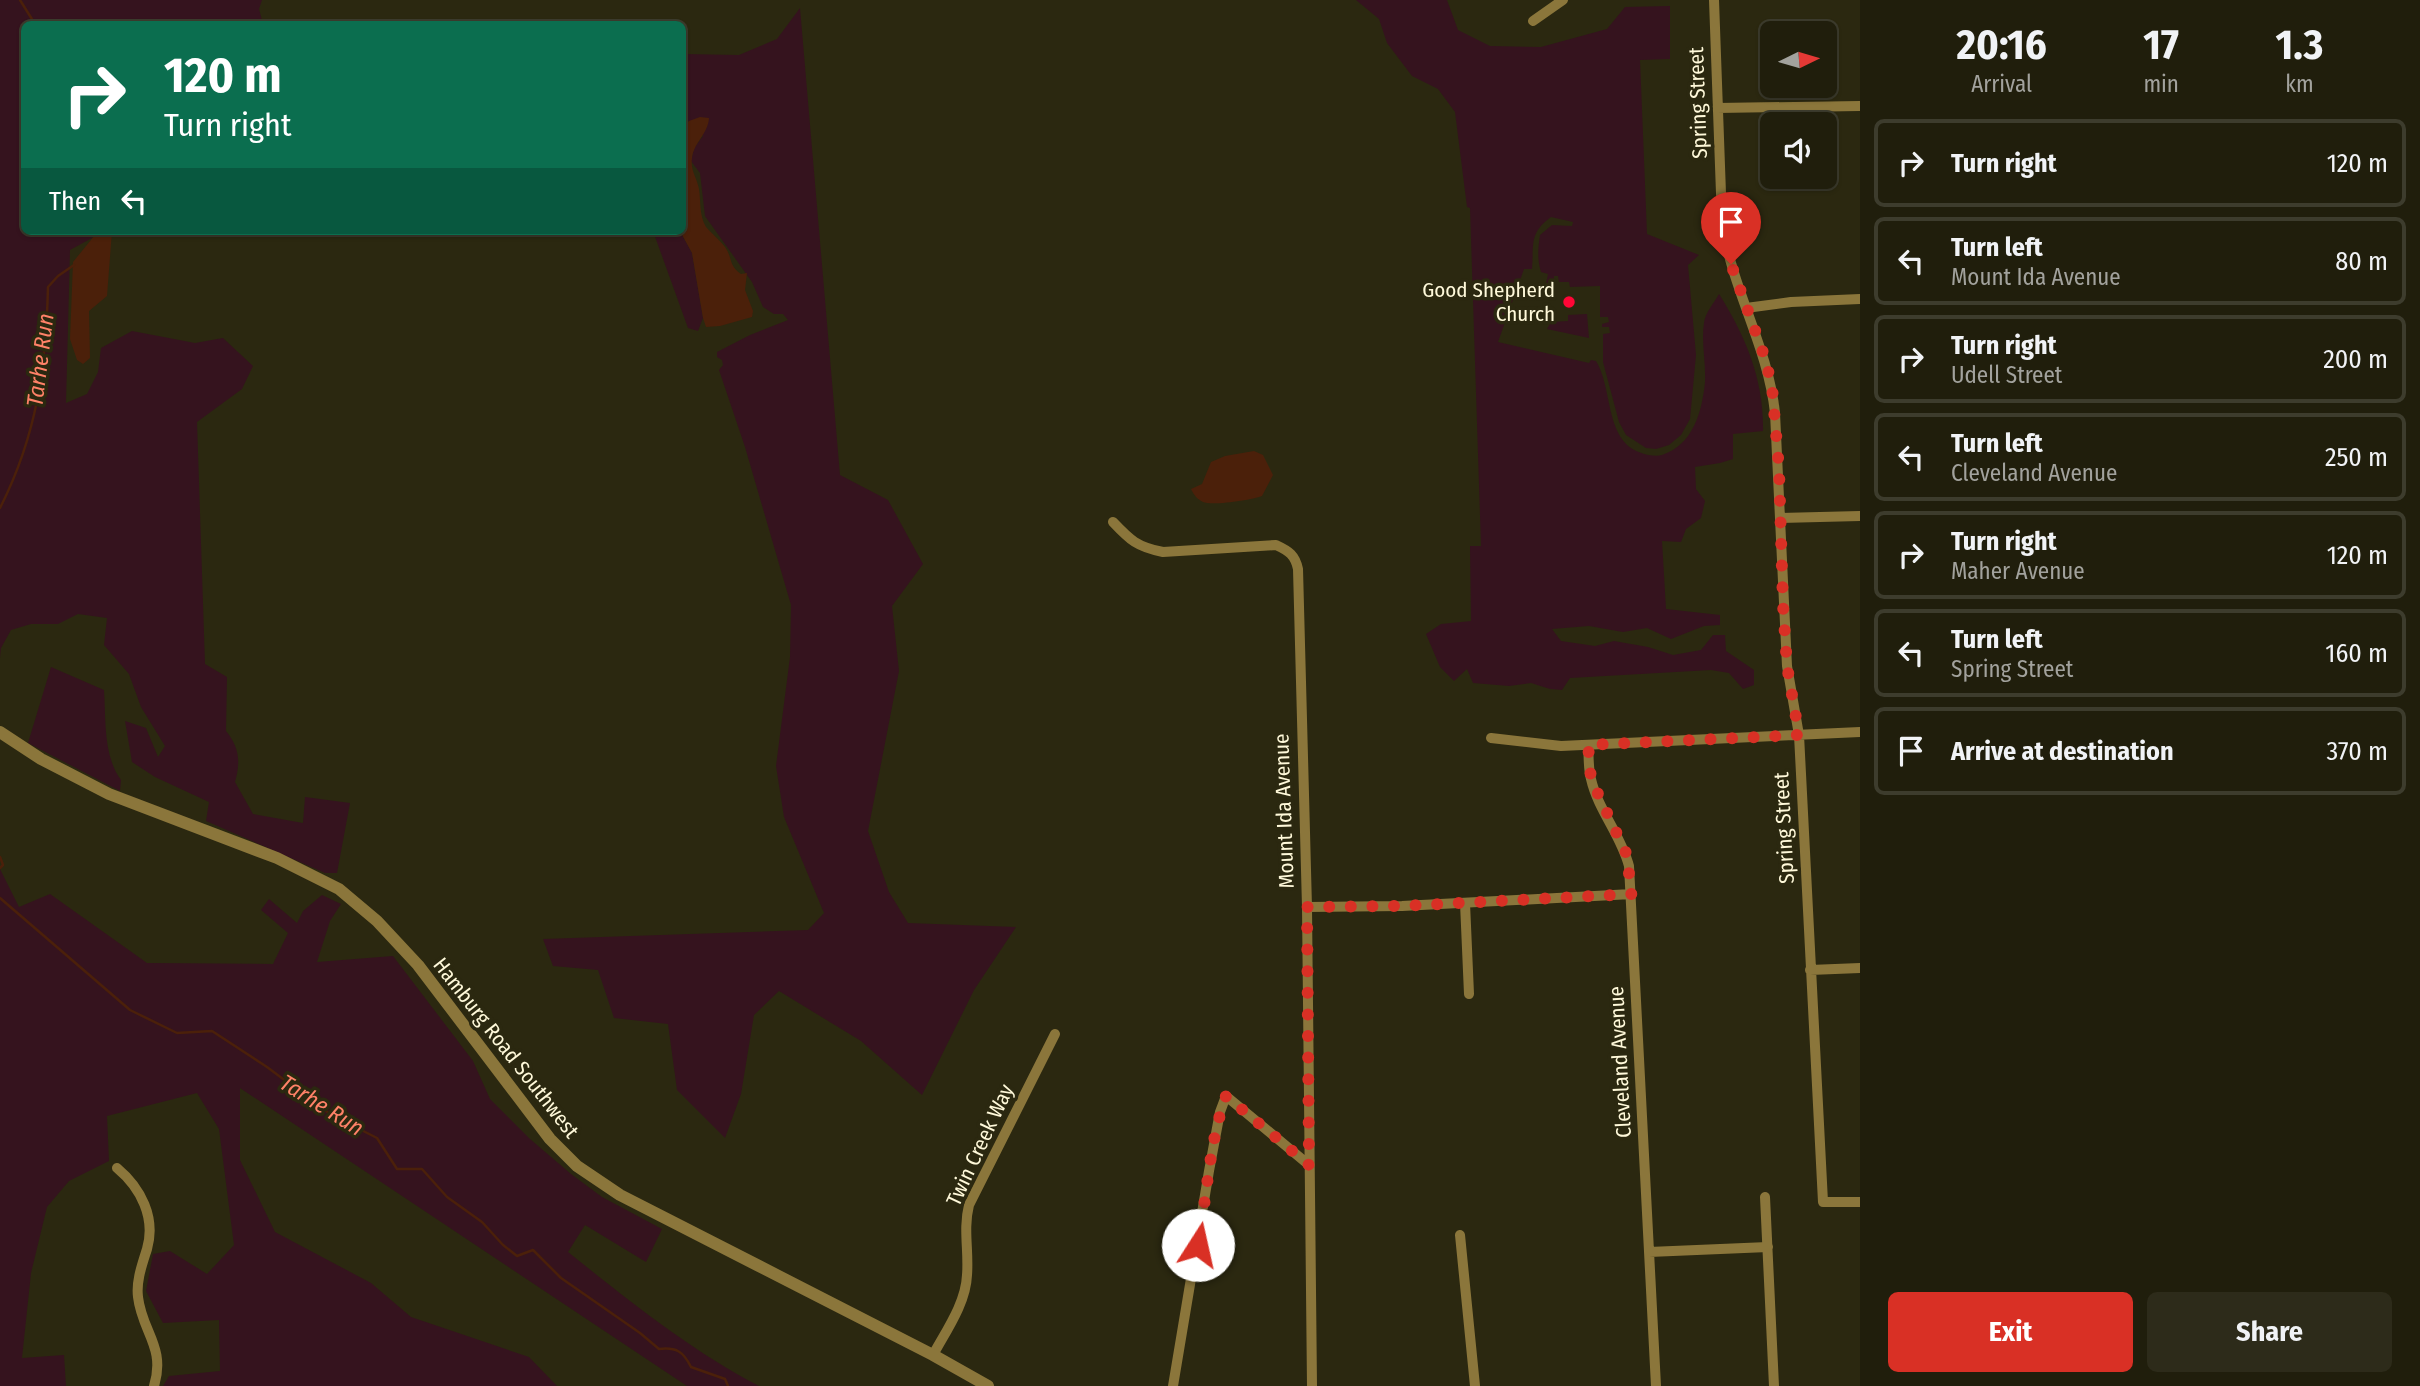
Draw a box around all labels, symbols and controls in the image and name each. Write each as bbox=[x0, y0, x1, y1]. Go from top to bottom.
text: 20:16 bbox=[1957, 20, 2047, 70]
text: 17 bbox=[2143, 20, 2179, 70]
text: 1.3 bbox=[2276, 20, 2323, 70]
north arrow bbox=[1760, 21, 1838, 98]
map controls bbox=[1760, 21, 1837, 189]
text: 120 m bbox=[164, 46, 282, 105]
street label: Spring Street bbox=[1683, 47, 1713, 159]
icon: right bbox=[49, 49, 140, 140]
text: Arrival bbox=[1971, 70, 2032, 98]
text: min bbox=[2143, 70, 2179, 98]
text: km bbox=[2285, 70, 2314, 98]
text: Turn right bbox=[164, 106, 291, 144]
button: sound bbox=[1760, 112, 1837, 189]
icon: right bbox=[1892, 144, 1930, 182]
text: Turn right bbox=[1951, 148, 2057, 179]
text: 120 m bbox=[2327, 148, 2388, 179]
icon: left bbox=[115, 182, 153, 220]
text: Then bbox=[49, 186, 101, 217]
pin bbox=[1701, 192, 1761, 264]
icon: arrive bbox=[1712, 203, 1750, 241]
text: Turn left bbox=[1951, 232, 2043, 263]
icon: left bbox=[1892, 242, 1930, 280]
text: 80 m bbox=[2335, 246, 2388, 277]
text: Mount Ida Avenue bbox=[1951, 263, 2121, 291]
place label: Good Shepherd Church bbox=[1422, 277, 1555, 327]
marker: Good Shepherd Church bbox=[1561, 294, 1577, 310]
water label: Tarhe Run bbox=[20, 312, 60, 408]
text: Turn right bbox=[1951, 330, 2057, 361]
icon: right bbox=[1892, 340, 1930, 378]
text: 200 m bbox=[2323, 344, 2388, 375]
text: Udell Street bbox=[1951, 361, 2062, 389]
text: Turn left bbox=[1951, 428, 2043, 459]
icon: left bbox=[1892, 438, 1930, 476]
text: 250 m bbox=[2325, 442, 2388, 473]
text: Cleveland Avenue bbox=[1951, 459, 2117, 487]
text: Turn right bbox=[1951, 526, 2057, 557]
icon: right bbox=[1892, 536, 1930, 574]
text: 120 m bbox=[2327, 540, 2388, 571]
text: Maher Avenue bbox=[1951, 557, 2085, 585]
text: Turn left bbox=[1951, 624, 2043, 655]
icon: left bbox=[1892, 634, 1930, 672]
text: 160 m bbox=[2325, 638, 2388, 669]
text: Spring Street bbox=[1951, 655, 2073, 683]
icon: arrive bbox=[1892, 732, 1930, 770]
street label: Mount Ida Avenue bbox=[1268, 733, 1300, 889]
text: Arrive at destination bbox=[1951, 736, 2174, 767]
text: 370 m bbox=[2327, 736, 2388, 767]
street label: Spring Street bbox=[1768, 771, 1800, 884]
street label: Hamburg Road Southwest bbox=[427, 953, 585, 1144]
street label: Cleveland Avenue bbox=[1603, 985, 1637, 1139]
water label: Tarhe Run bbox=[275, 1068, 369, 1142]
street label: Twin Creek Way bbox=[941, 1080, 1020, 1210]
position arrow bbox=[1161, 1208, 1235, 1282]
button: Exit bbox=[1888, 1292, 2133, 1372]
button: Share bbox=[2147, 1292, 2392, 1372]

